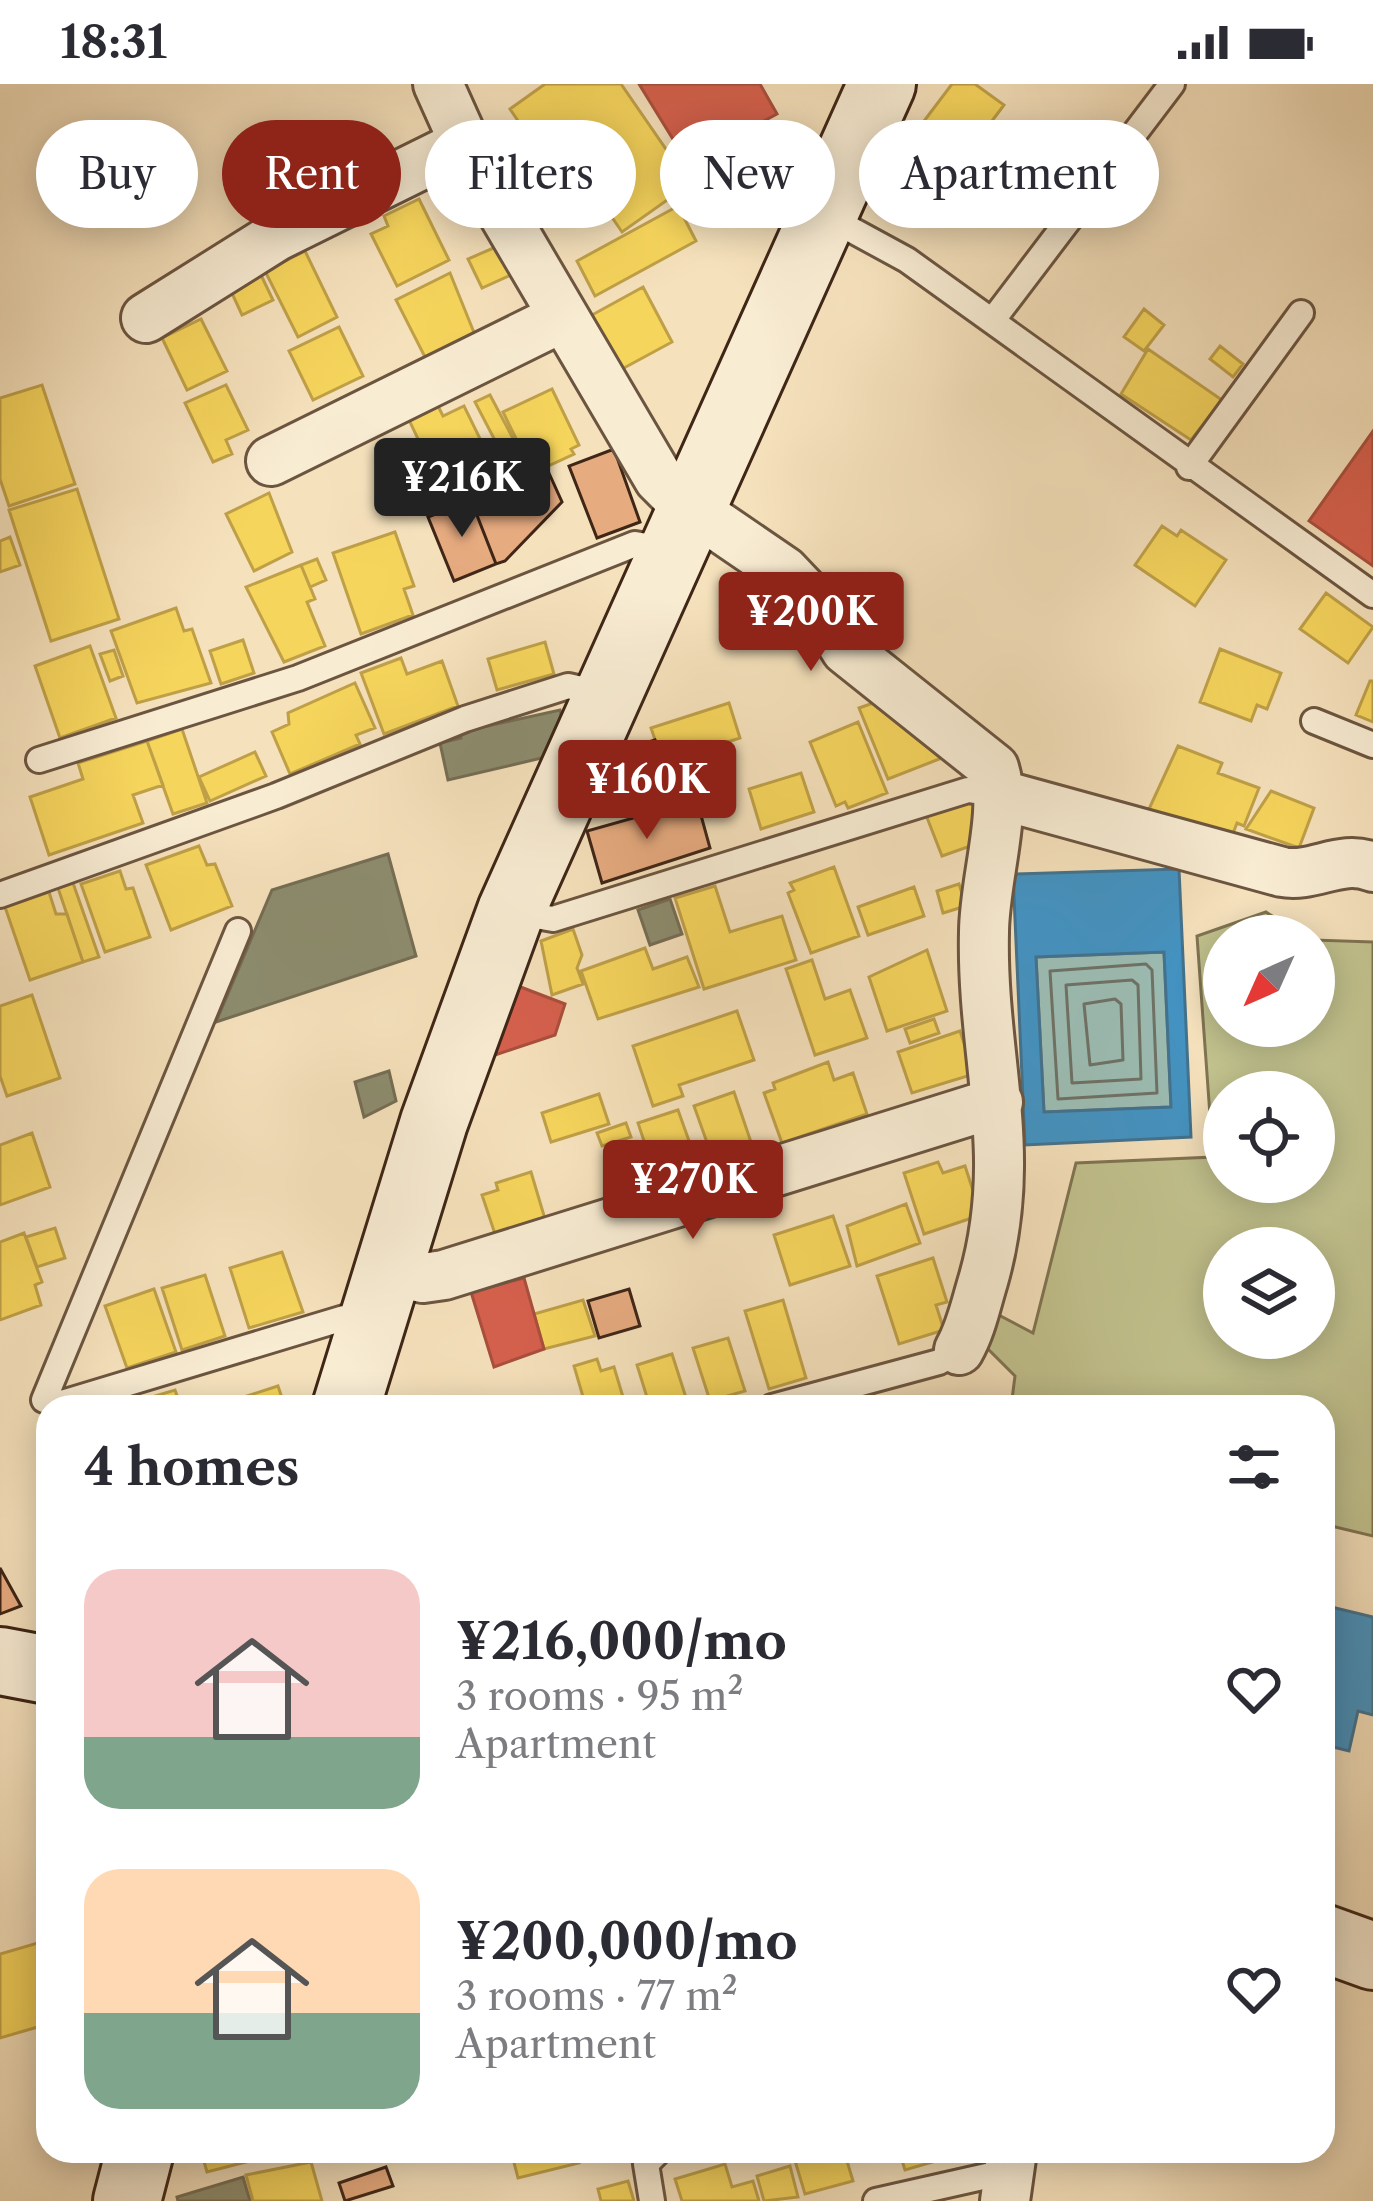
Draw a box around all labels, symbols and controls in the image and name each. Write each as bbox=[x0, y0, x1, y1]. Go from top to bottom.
text: 18:31 bbox=[60, 14, 167, 70]
chip: Buy bbox=[36, 120, 198, 228]
chip: Rent bbox=[222, 120, 401, 228]
chip: Filters bbox=[425, 120, 636, 228]
chip: New bbox=[660, 120, 835, 228]
chip: Apartment bbox=[859, 120, 1159, 228]
pin: ¥216K bbox=[378, 438, 546, 540]
text: ¥216K bbox=[401, 453, 523, 501]
pin: ¥200K bbox=[727, 572, 895, 674]
text: ¥200K bbox=[746, 587, 876, 635]
pin: ¥160K bbox=[563, 740, 731, 842]
text: ¥160K bbox=[585, 755, 709, 803]
north arrow bbox=[1203, 915, 1335, 1047]
map controls bbox=[1203, 915, 1335, 1359]
button: locate bbox=[1203, 1071, 1335, 1203]
pin: ¥270K bbox=[609, 1140, 777, 1242]
text: ¥270K bbox=[630, 1155, 756, 1203]
button: layers bbox=[1203, 1227, 1335, 1359]
icon: filters bbox=[1221, 1434, 1287, 1500]
text: 4 homes bbox=[84, 1436, 299, 1498]
text: ¥216,000/mo bbox=[456, 1610, 787, 1672]
icon: home bbox=[180, 1617, 324, 1761]
icon: heart bbox=[1221, 1656, 1287, 1722]
text: 3 rooms · 95 m² bbox=[456, 1672, 743, 1720]
text: Apartment bbox=[456, 1720, 656, 1768]
text: ¥200,000/mo bbox=[456, 1910, 798, 1972]
icon: home bbox=[180, 1917, 324, 2061]
icon: heart bbox=[1221, 1956, 1287, 2022]
text: 3 rooms · 77 m² bbox=[456, 1972, 738, 2020]
text: Apartment bbox=[456, 2020, 656, 2068]

